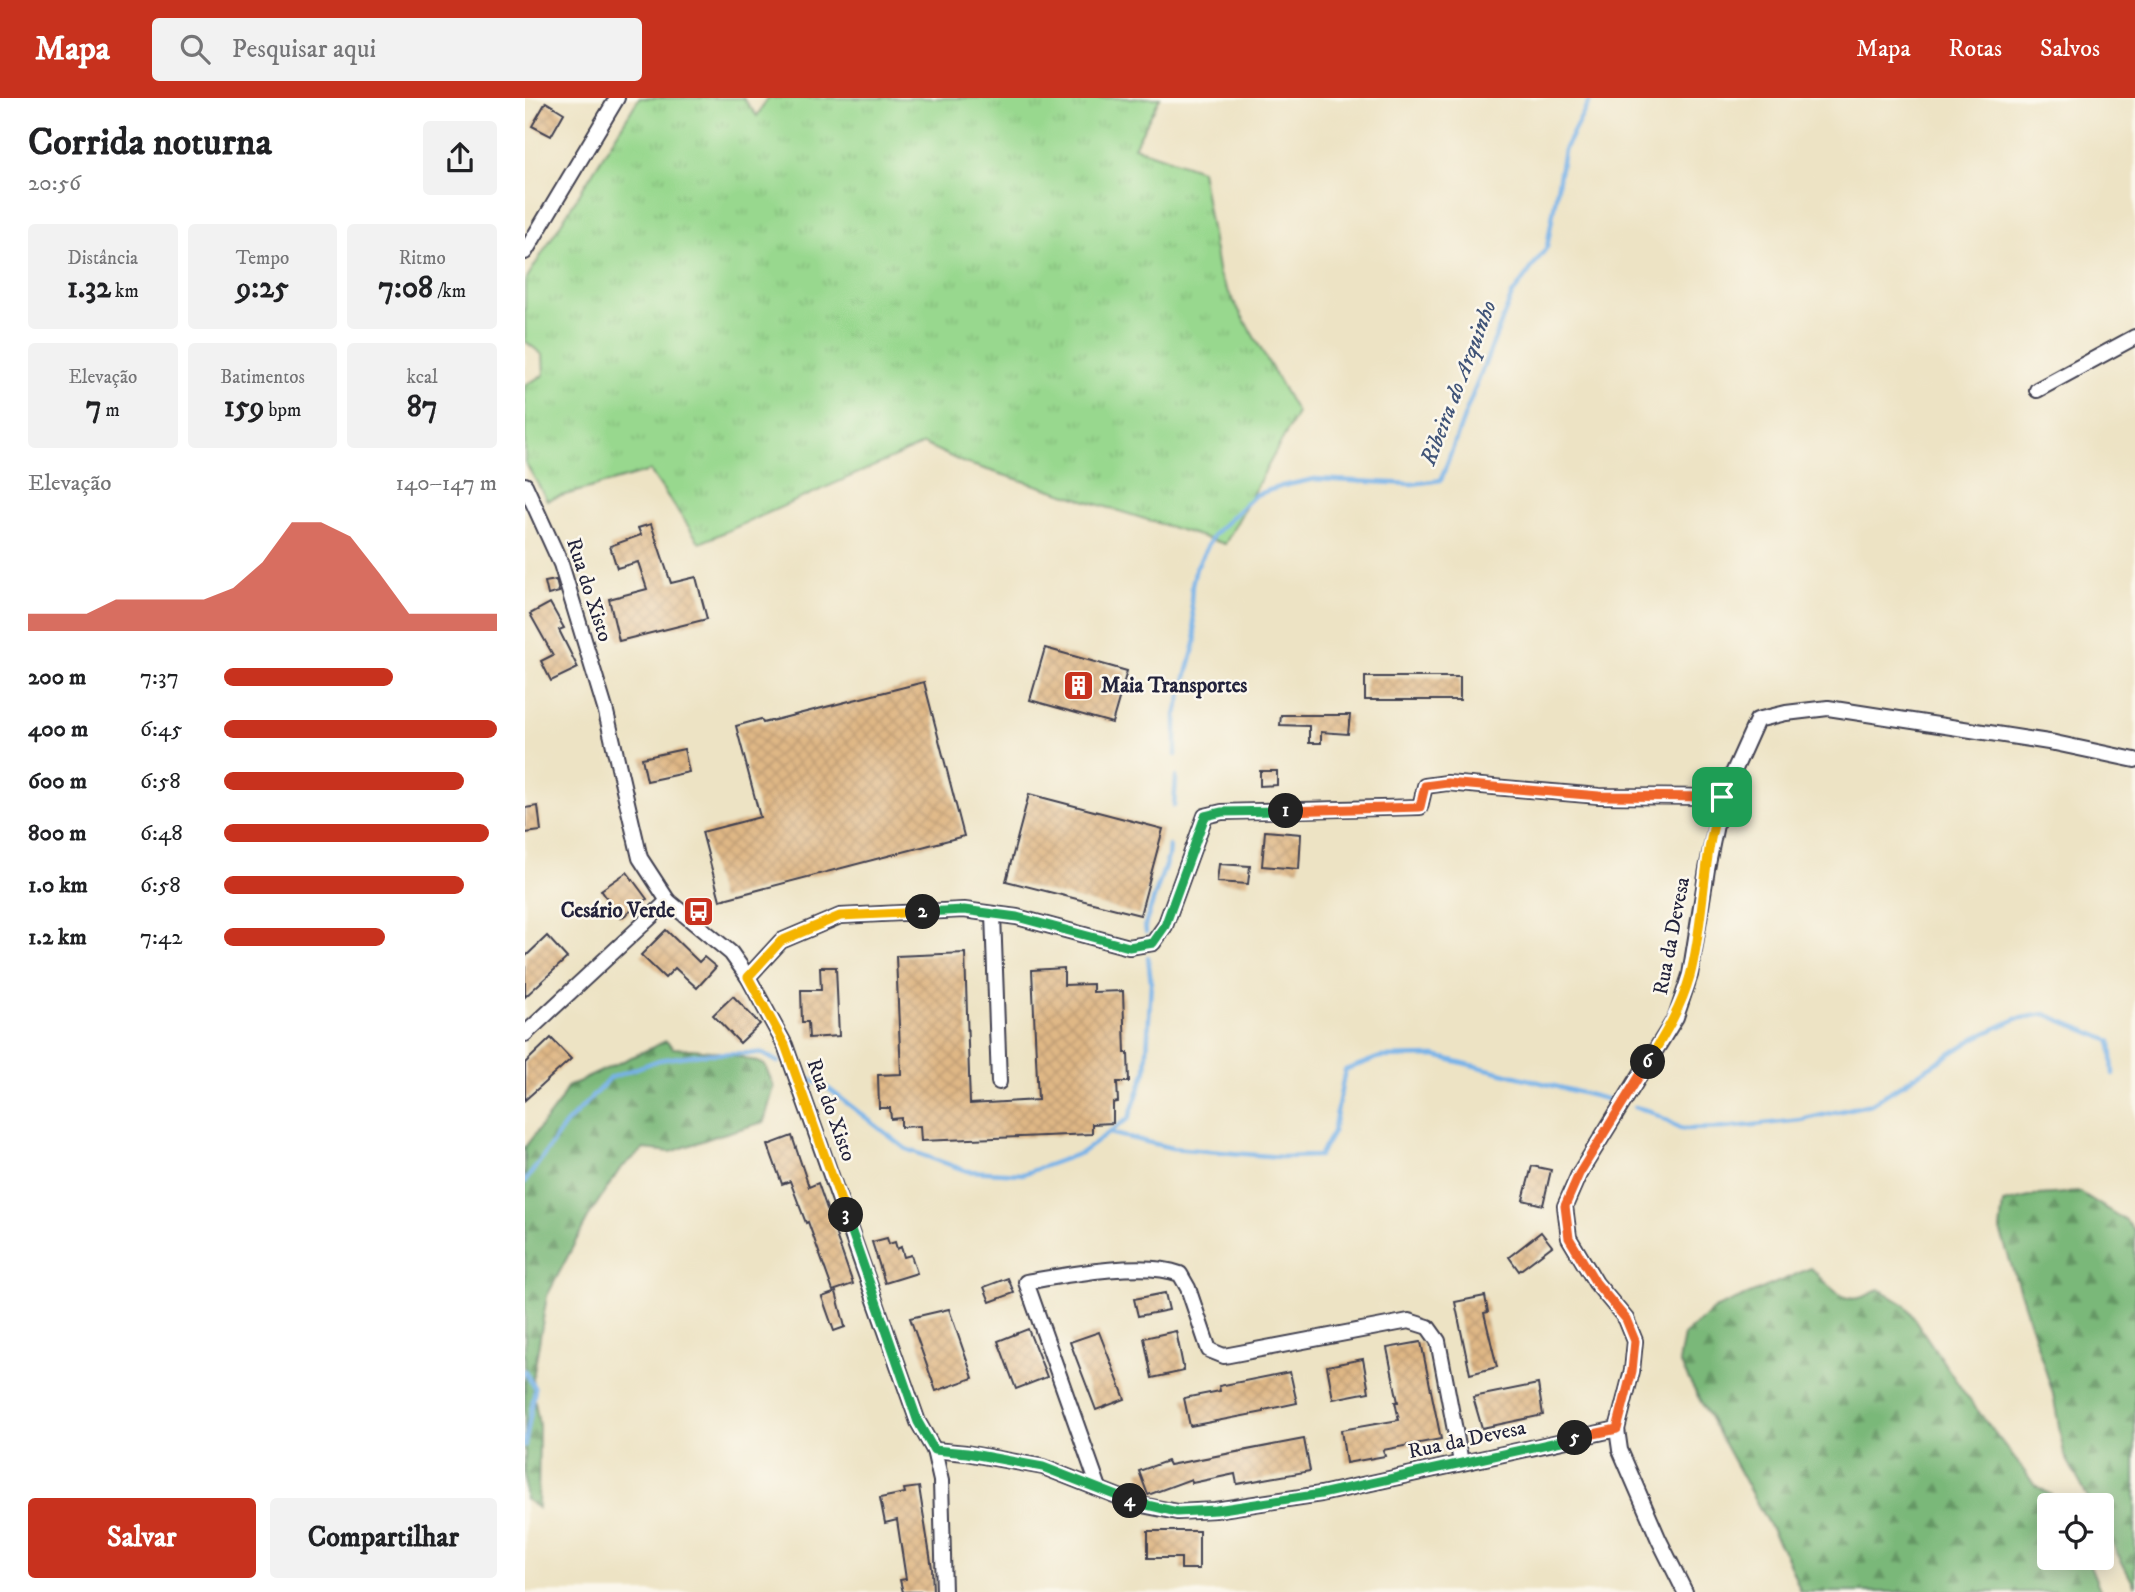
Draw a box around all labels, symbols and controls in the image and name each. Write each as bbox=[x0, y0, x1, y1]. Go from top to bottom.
search box bbox=[152, 18, 642, 81]
text: Mapa bbox=[35, 29, 110, 70]
icon: search bbox=[176, 30, 214, 68]
text: Pesquisar aqui bbox=[232, 33, 376, 66]
text: Mapa bbox=[1856, 34, 1911, 64]
text: Rotas bbox=[1949, 34, 2002, 64]
text: Salvos bbox=[2040, 34, 2100, 64]
text: Corrida noturna bbox=[28, 119, 272, 167]
button: share bbox=[423, 121, 497, 195]
text: 20:56 bbox=[28, 169, 81, 198]
text: Distância bbox=[68, 247, 138, 270]
text: Tempo bbox=[236, 247, 289, 270]
text: Ritmo bbox=[399, 247, 446, 270]
text: 1.32 bbox=[67, 270, 111, 307]
text: 9:25 bbox=[236, 270, 289, 307]
text: 7:08 bbox=[378, 270, 433, 307]
text: km bbox=[111, 280, 139, 303]
text: /km bbox=[433, 280, 466, 303]
water label: Ribeira do Arquinho bbox=[1414, 296, 1504, 471]
text: Elevação bbox=[68, 366, 137, 389]
text: Batimentos bbox=[220, 366, 305, 389]
text: kcal bbox=[407, 366, 438, 389]
text: 7 bbox=[86, 389, 102, 426]
text: 159 bbox=[224, 389, 264, 426]
text: 87 bbox=[407, 389, 438, 426]
text: m bbox=[102, 399, 120, 422]
text: bpm bbox=[264, 399, 301, 422]
text: Elevação bbox=[28, 469, 111, 498]
text: 140–147 m bbox=[396, 469, 497, 498]
street label: Rua do Xisto bbox=[560, 535, 618, 645]
text: 200 m bbox=[28, 663, 86, 692]
text: 7:37 bbox=[140, 663, 179, 692]
building icon: Maia Transportes bbox=[1061, 669, 1095, 703]
place label: Maia Transportes bbox=[1101, 673, 1247, 699]
text: 400 m bbox=[28, 715, 88, 744]
text: 6:45 bbox=[140, 715, 183, 744]
text: 600 m bbox=[28, 767, 87, 796]
text: 6:58 bbox=[140, 767, 181, 796]
pin bbox=[1692, 767, 1752, 827]
icon: arrive bbox=[1703, 778, 1741, 816]
pin: 1 bbox=[1269, 794, 1303, 828]
text: 1 bbox=[1282, 799, 1289, 822]
text: 800 m bbox=[28, 819, 86, 848]
text: 6:48 bbox=[140, 819, 183, 848]
text: 1.0 km bbox=[28, 871, 88, 900]
text: 6:58 bbox=[140, 871, 181, 900]
street label: Rua da Devesa bbox=[1648, 875, 1696, 997]
bus stop icon: Cesário Verde bbox=[681, 894, 715, 928]
pin: 2 bbox=[905, 894, 941, 930]
place label: Cesário Verde bbox=[561, 898, 675, 924]
text: 2 bbox=[918, 900, 927, 923]
text: 1.2 km bbox=[28, 923, 87, 952]
text: 7:42 bbox=[140, 923, 183, 952]
pin: 6 bbox=[1631, 1044, 1665, 1080]
text: 6 bbox=[1643, 1050, 1652, 1073]
street label: Rua do Xisto bbox=[800, 1055, 862, 1165]
pin: 3 bbox=[829, 1198, 863, 1232]
text: 3 bbox=[842, 1203, 849, 1226]
street label: Rua da Devesa bbox=[1406, 1415, 1528, 1465]
pin: 5 bbox=[1557, 1420, 1593, 1456]
text: 5 bbox=[1570, 1426, 1579, 1449]
pin: 4 bbox=[1113, 1484, 1147, 1518]
text: 4 bbox=[1124, 1489, 1135, 1512]
map controls bbox=[2037, 1493, 2114, 1570]
button: locate bbox=[2037, 1493, 2114, 1570]
button: Salvar bbox=[28, 1498, 256, 1578]
button: Compartilhar bbox=[270, 1498, 497, 1578]

